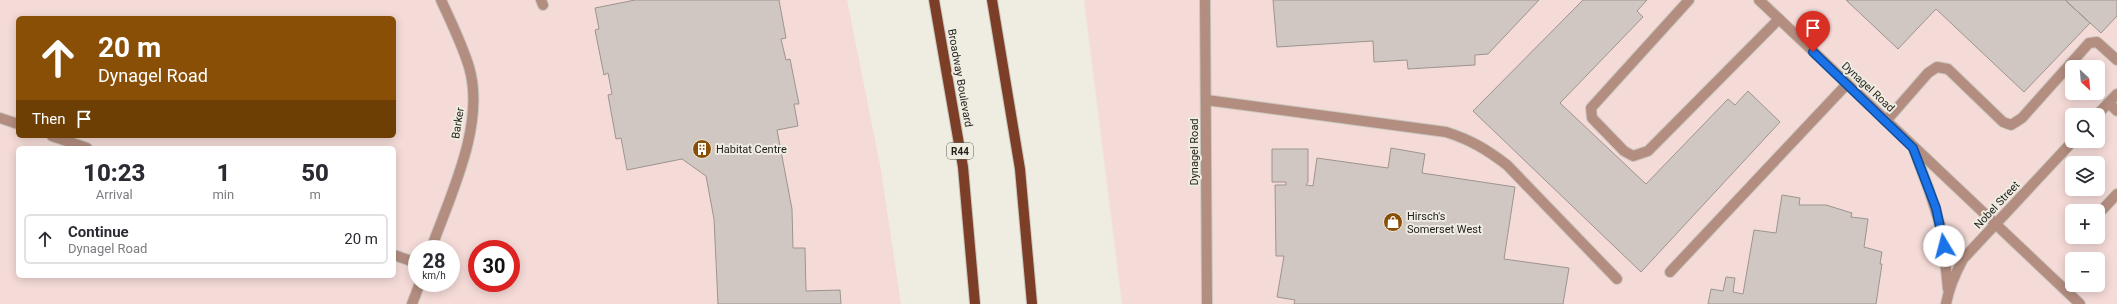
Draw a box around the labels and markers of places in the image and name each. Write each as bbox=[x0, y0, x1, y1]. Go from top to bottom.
pin bbox=[1796, 11, 1830, 52]
building icon: Habitat Centre bbox=[691, 138, 713, 160]
place label: Habitat Centre bbox=[716, 143, 787, 156]
place label: Hirsch's Somerset West bbox=[1407, 210, 1482, 236]
shop icon: Hirsch's Somerset West bbox=[1382, 211, 1404, 233]

